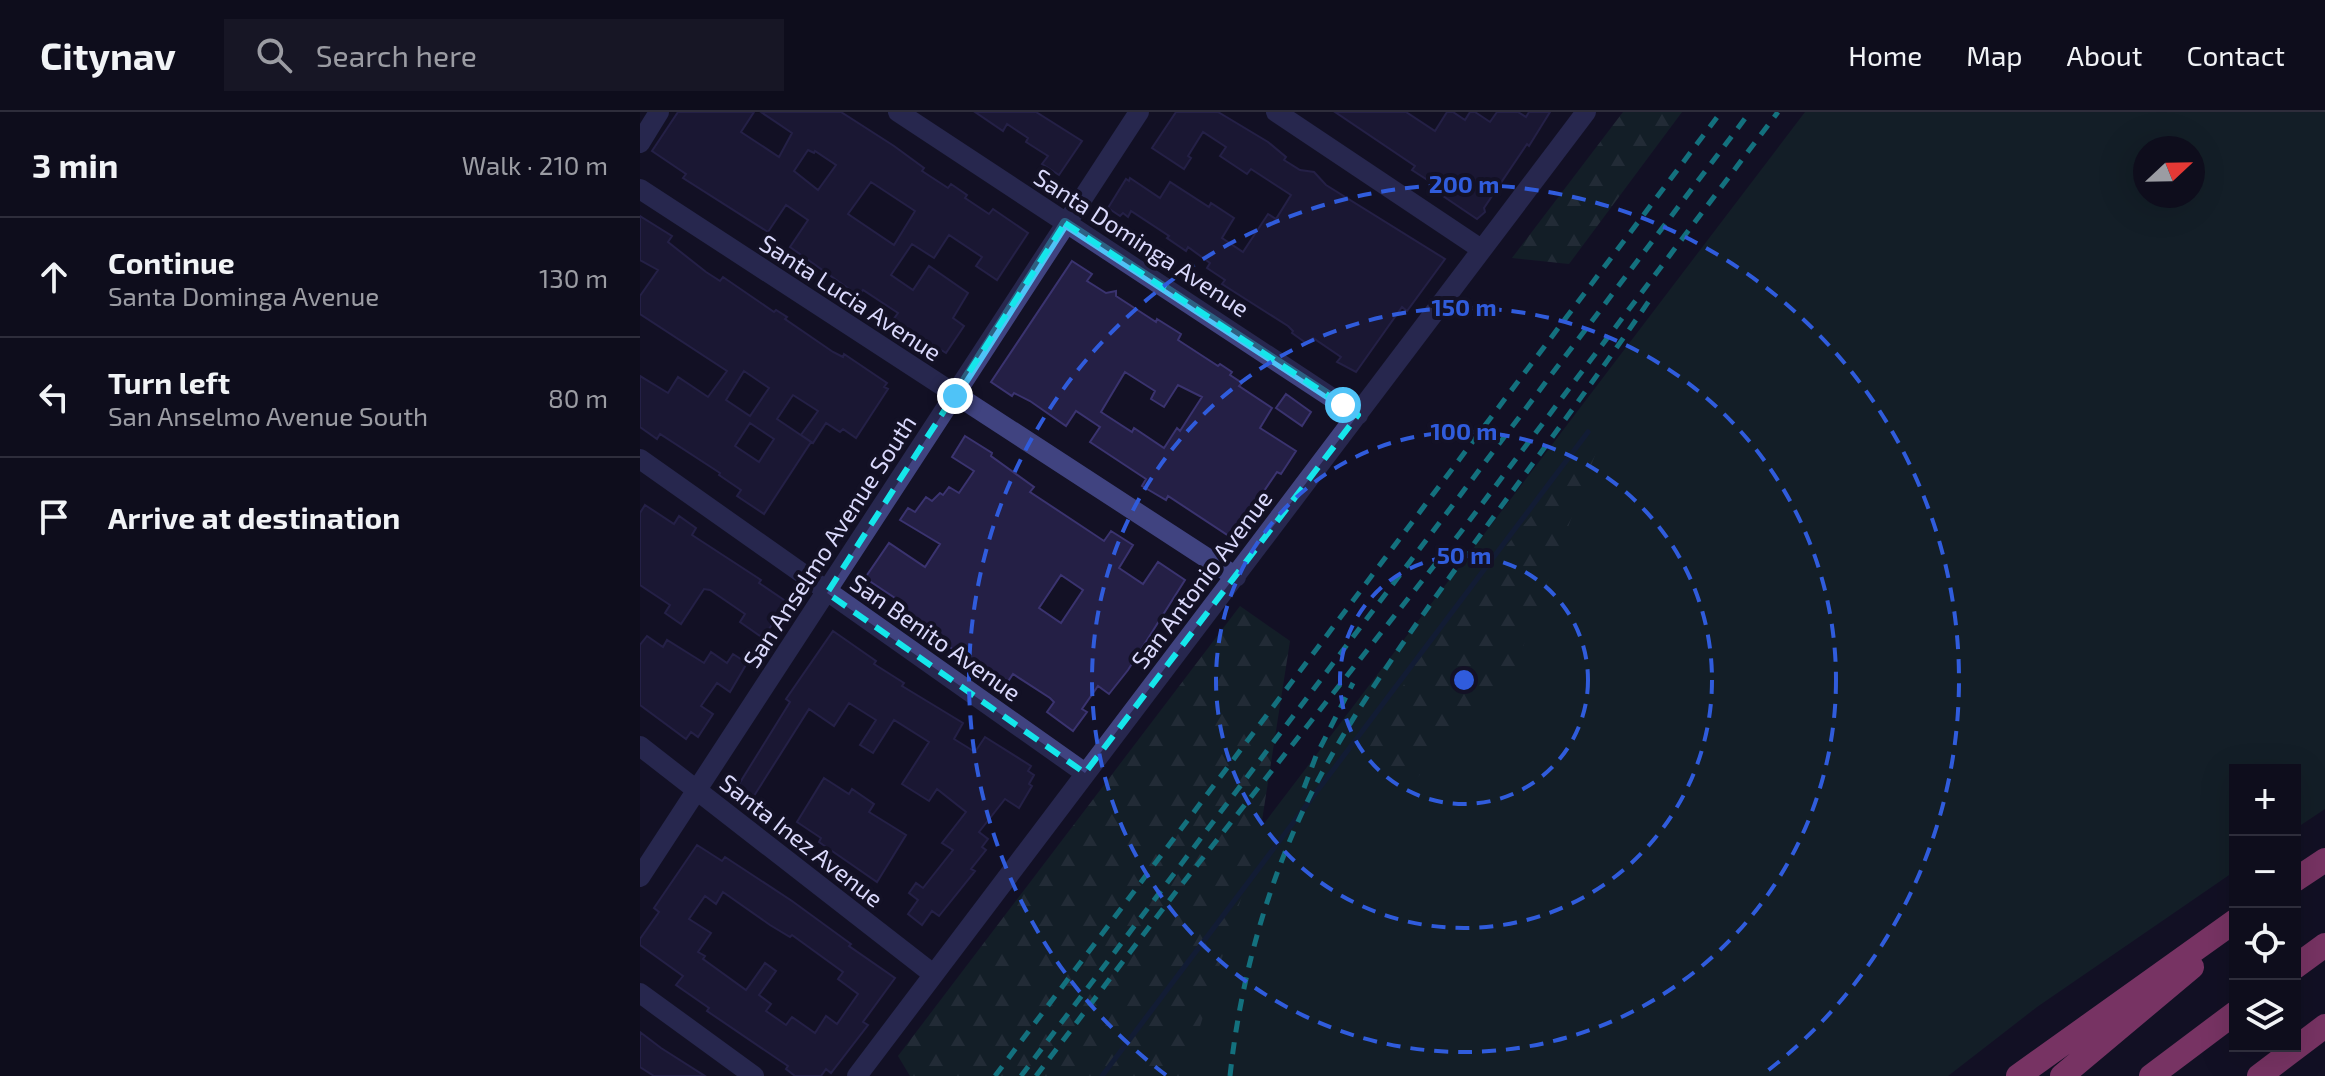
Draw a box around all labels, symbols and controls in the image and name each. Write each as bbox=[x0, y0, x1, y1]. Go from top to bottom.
search box bbox=[224, 19, 784, 91]
text: Citynav bbox=[40, 32, 176, 78]
icon: search bbox=[252, 33, 296, 77]
text: Search here bbox=[316, 37, 477, 73]
text: Home bbox=[1848, 38, 1922, 72]
text: Map bbox=[1966, 38, 2023, 72]
text: About bbox=[2067, 38, 2142, 72]
text: Contact bbox=[2186, 38, 2285, 72]
north arrow bbox=[2133, 136, 2205, 208]
text: 3 min bbox=[32, 144, 118, 185]
text: Walk · 210 m bbox=[462, 149, 608, 180]
street label: Santa Dominga Avenue bbox=[1029, 162, 1255, 322]
text: 200 m bbox=[1429, 169, 1499, 198]
street label: Santa Lucia Avenue bbox=[755, 228, 947, 366]
text: Continue bbox=[108, 244, 235, 280]
icon: ahead bbox=[32, 255, 76, 299]
text: 130 m bbox=[539, 262, 608, 293]
text: Santa Dominga Avenue bbox=[108, 280, 379, 311]
text: 150 m bbox=[1431, 292, 1497, 321]
text: Turn left bbox=[108, 364, 230, 400]
icon: left bbox=[32, 375, 76, 419]
route end bbox=[937, 378, 973, 414]
text: 80 m bbox=[548, 382, 608, 413]
route start bbox=[1325, 387, 1361, 423]
text: San Anselmo Avenue South bbox=[108, 400, 428, 431]
street label: San Anselmo Avenue South bbox=[736, 409, 922, 673]
text: 100 m bbox=[1431, 416, 1497, 445]
street label: San Antonio Avenue bbox=[1124, 484, 1278, 674]
icon: arrive bbox=[32, 495, 76, 539]
text: Arrive at destination bbox=[108, 499, 400, 535]
text: 50 m bbox=[1437, 540, 1491, 569]
street label: San Benito Avenue bbox=[845, 567, 1027, 707]
centre of rings bbox=[1450, 666, 1478, 694]
map controls bbox=[2229, 764, 2301, 1052]
button: + bbox=[2229, 764, 2301, 836]
street label: Santa Inez Avenue bbox=[715, 767, 889, 913]
button: − bbox=[2229, 836, 2301, 908]
button: locate bbox=[2229, 908, 2301, 980]
button: layers bbox=[2229, 980, 2301, 1052]

